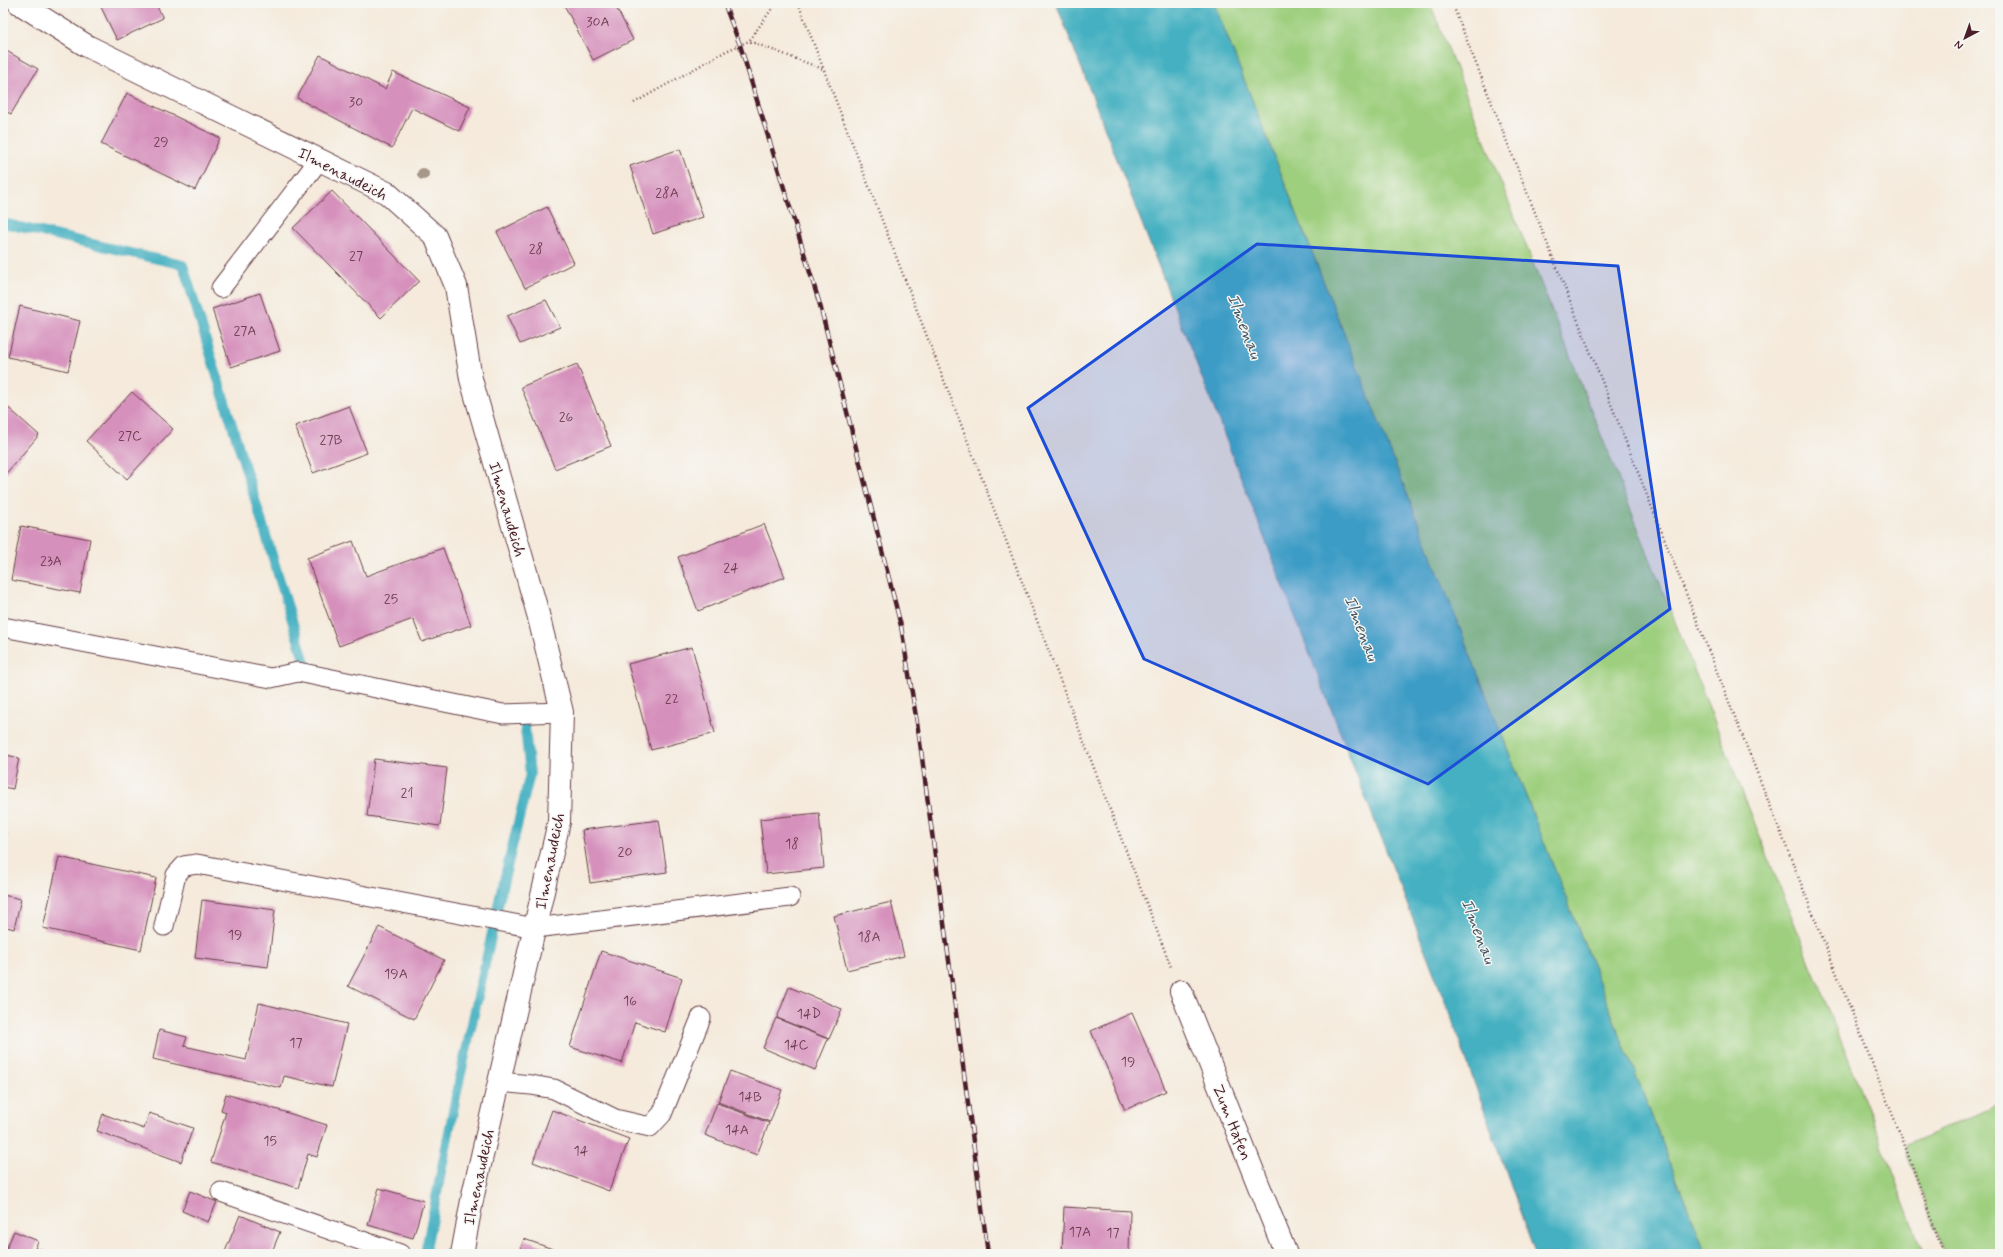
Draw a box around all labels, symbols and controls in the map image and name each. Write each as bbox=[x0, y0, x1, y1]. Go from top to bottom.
house number: 30A bbox=[586, 13, 610, 31]
north arrow bbox=[1945, 18, 1985, 58]
text: N bbox=[1952, 37, 1966, 52]
house number: 30 bbox=[349, 93, 363, 111]
house number: 29 bbox=[153, 133, 169, 151]
street label: Ilmenaudeich bbox=[294, 143, 391, 206]
house number: 28A bbox=[655, 184, 679, 202]
house number: 28 bbox=[529, 240, 543, 258]
house number: 27 bbox=[349, 247, 363, 265]
water label: Ilmenau bbox=[1222, 291, 1267, 363]
house number: 27A bbox=[233, 322, 257, 340]
house number: 26 bbox=[559, 408, 574, 426]
house number: 27C bbox=[118, 427, 142, 445]
house number: 27B bbox=[320, 431, 343, 449]
street label: Ilmenaudeich bbox=[483, 459, 530, 559]
house number: 23A bbox=[40, 552, 62, 570]
house number: 24 bbox=[723, 559, 739, 577]
house number: 25 bbox=[384, 590, 398, 608]
water label: Ilmenau bbox=[1339, 593, 1384, 665]
house number: 22 bbox=[665, 690, 679, 708]
house number: 21 bbox=[401, 784, 413, 802]
street label: Ilmenaudeich bbox=[531, 811, 570, 911]
house number: 18 bbox=[785, 835, 799, 853]
house number: 20 bbox=[618, 843, 632, 861]
water label: Ilmenau bbox=[1456, 896, 1501, 968]
house number: 19 bbox=[228, 926, 242, 944]
house number: 18A bbox=[857, 928, 881, 946]
house number: 19A bbox=[384, 965, 408, 983]
house number: 16 bbox=[623, 992, 637, 1010]
house number: 14D bbox=[797, 1005, 821, 1023]
house number: 17 bbox=[289, 1034, 303, 1052]
house number: 14C bbox=[784, 1036, 808, 1054]
house number: 19 bbox=[1121, 1053, 1135, 1071]
street label: Zum Hafen bbox=[1207, 1081, 1256, 1164]
house number: 14B bbox=[738, 1088, 762, 1106]
house number: 14A bbox=[725, 1121, 749, 1139]
street label: Ilmenaudeich bbox=[459, 1127, 500, 1227]
house number: 15 bbox=[263, 1132, 277, 1150]
house number: 14 bbox=[574, 1142, 589, 1160]
house number: 17A bbox=[1069, 1223, 1091, 1241]
house number: 17 bbox=[1106, 1224, 1120, 1242]

